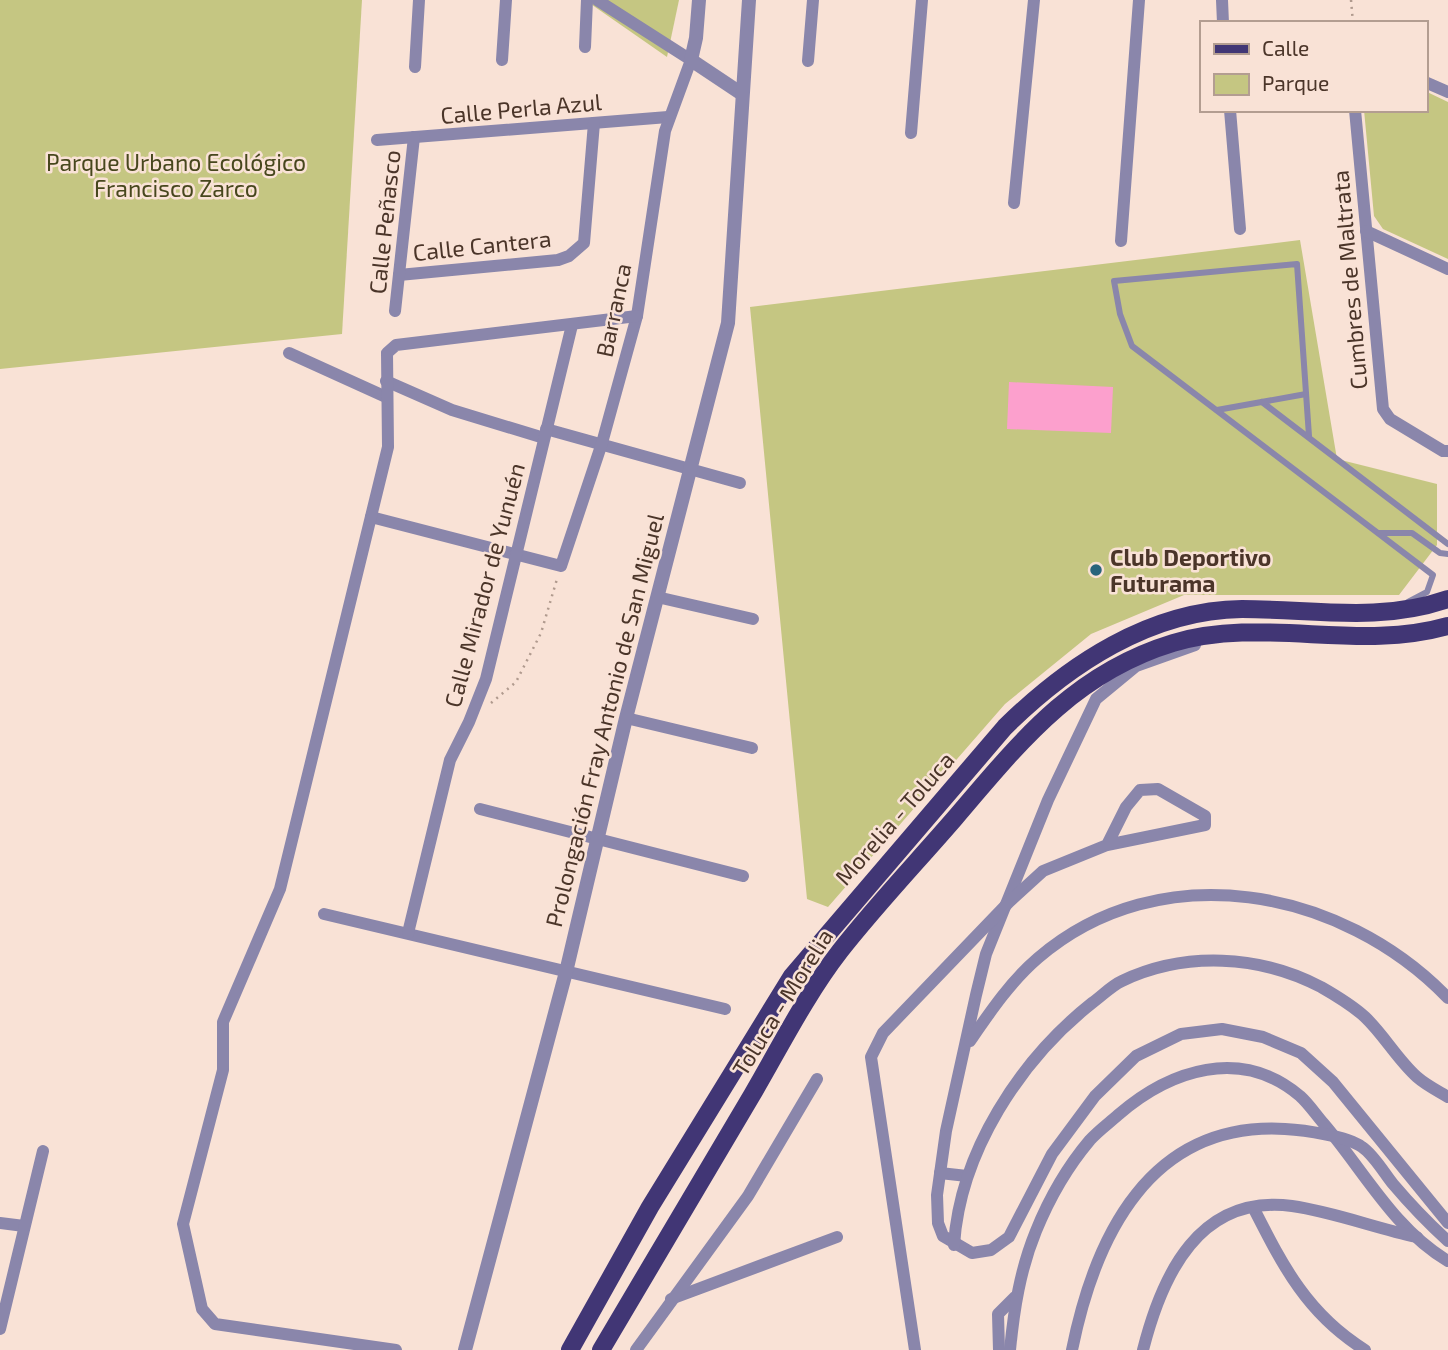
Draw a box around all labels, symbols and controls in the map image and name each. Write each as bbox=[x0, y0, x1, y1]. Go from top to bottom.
legend bbox=[1200, 21, 1427, 112]
text: Calle bbox=[1262, 35, 1309, 60]
text: Parque bbox=[1262, 70, 1329, 95]
street label: Calle Perla Azul bbox=[439, 87, 603, 129]
park label: Parque Urbano Ecológico Francisco Zarco bbox=[46, 148, 306, 202]
street label: Calle Peñasco bbox=[363, 149, 405, 295]
street label: Cumbres de Maltrata bbox=[1325, 169, 1373, 391]
street label: Calle Cantera bbox=[411, 224, 553, 266]
street label: Barranca bbox=[589, 261, 637, 359]
street label: Calle Mirador de Yunuén bbox=[438, 460, 530, 710]
street label: Prolongación Fray Antonio de San Miguel bbox=[539, 510, 669, 930]
place label: Club Deportivo Futurama bbox=[1110, 543, 1271, 597]
marker: Club Deportivo Futurama bbox=[1088, 562, 1104, 578]
street label: Morelia - Toluca bbox=[829, 746, 959, 890]
street label: Toluca - Morelia bbox=[726, 923, 838, 1081]

